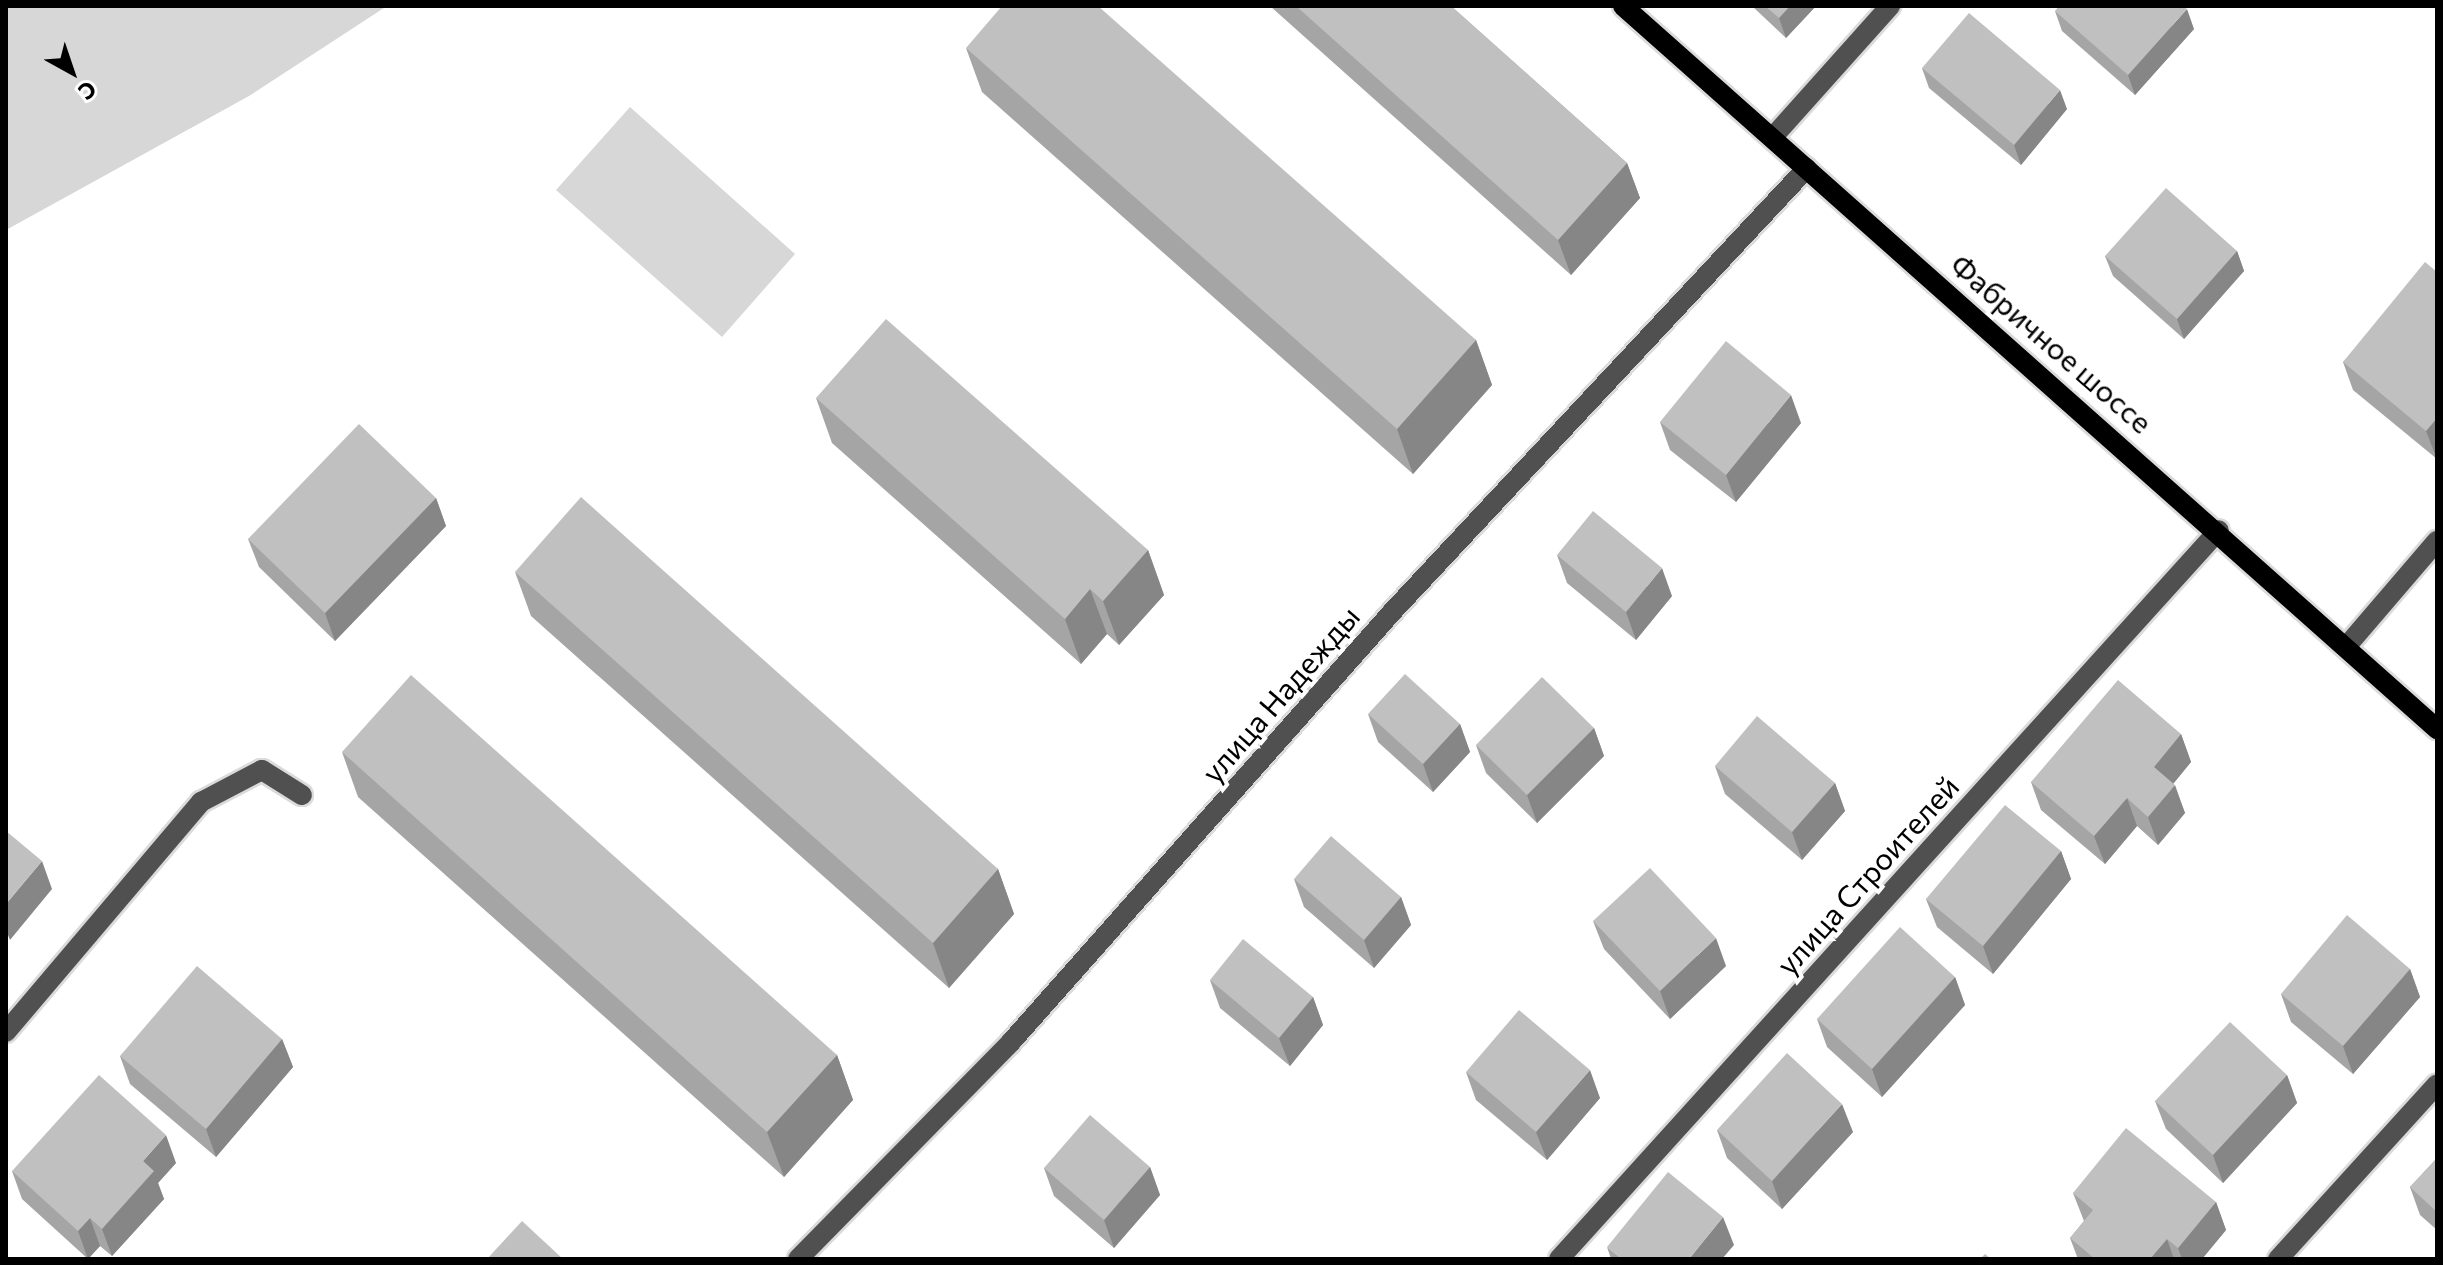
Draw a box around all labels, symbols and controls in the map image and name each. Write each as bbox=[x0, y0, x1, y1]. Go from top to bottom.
north arrow bbox=[32, 32, 112, 112]
text: С bbox=[73, 76, 102, 106]
street label: Фабричное шоссе bbox=[1944, 246, 2160, 440]
street label: улица Надежды bbox=[1193, 598, 1367, 790]
street label: улица Строителей bbox=[1768, 768, 1966, 982]

